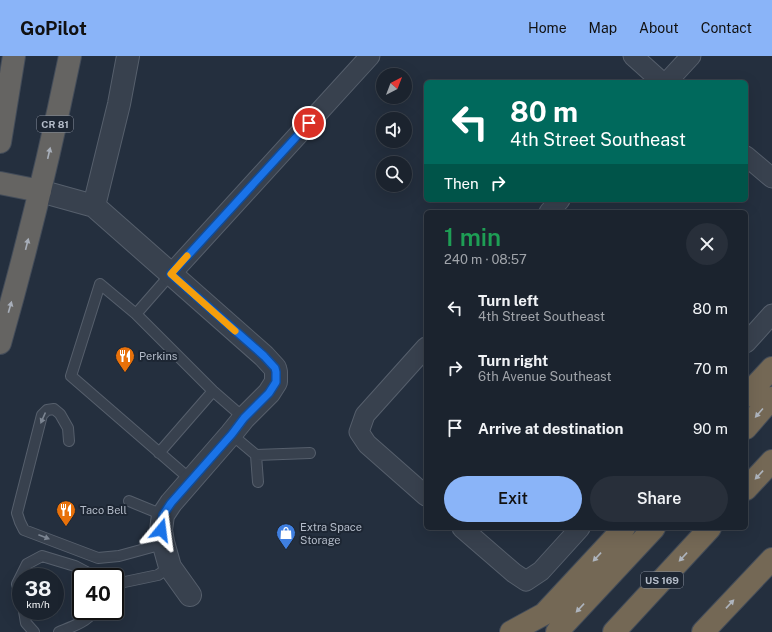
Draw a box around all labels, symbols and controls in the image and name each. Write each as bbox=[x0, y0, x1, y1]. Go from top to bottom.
text: GoPilot bbox=[20, 17, 87, 39]
text: Home bbox=[528, 20, 567, 36]
text: Map bbox=[589, 20, 617, 36]
text: About bbox=[639, 20, 679, 36]
text: Contact bbox=[701, 20, 752, 36]
north arrow bbox=[376, 68, 412, 104]
map controls bbox=[376, 68, 412, 192]
text: 80 m bbox=[510, 95, 578, 128]
icon: left bbox=[444, 96, 496, 148]
pin bbox=[292, 106, 326, 140]
icon: arrive bbox=[298, 112, 320, 134]
button: sound bbox=[376, 112, 412, 148]
road number: CR 81 bbox=[37, 116, 73, 132]
text: 4th Street Southeast bbox=[510, 129, 686, 150]
one-way arrow bbox=[46, 147, 52, 160]
button: search bbox=[376, 156, 412, 192]
icon: right bbox=[487, 172, 509, 194]
text: Then bbox=[444, 175, 479, 192]
text: 1 min bbox=[444, 223, 501, 251]
button: close bbox=[686, 223, 728, 265]
one-way arrow bbox=[24, 238, 30, 250]
text: 240 m · 08:57 bbox=[444, 252, 527, 267]
text: Turn left bbox=[478, 292, 539, 309]
icon: left bbox=[444, 297, 466, 319]
one-way arrow bbox=[7, 300, 13, 312]
text: 80 m bbox=[693, 300, 728, 317]
text: 4th Street Southeast bbox=[478, 309, 605, 324]
restaurant icon: Perkins bbox=[114, 345, 136, 373]
place label: Perkins bbox=[139, 350, 178, 362]
text: Turn right bbox=[478, 352, 548, 369]
icon: right bbox=[444, 357, 466, 379]
text: 70 m bbox=[693, 360, 728, 377]
text: 6th Avenue Southeast bbox=[478, 369, 612, 384]
one-way arrow bbox=[754, 408, 764, 418]
one-way arrow bbox=[39, 412, 46, 424]
icon: arrive bbox=[444, 417, 466, 439]
text: Arrive at destination bbox=[478, 420, 623, 437]
text: 90 m bbox=[693, 420, 728, 437]
one-way arrow bbox=[754, 470, 764, 480]
button: Exit bbox=[444, 476, 582, 522]
button: Share bbox=[590, 476, 728, 522]
restaurant icon: Taco Bell bbox=[55, 499, 77, 527]
place label: Taco Bell bbox=[80, 504, 127, 516]
position arrow bbox=[140, 509, 182, 551]
place label: Extra Space Storage bbox=[300, 521, 362, 546]
shop icon: Extra Space Storage bbox=[275, 522, 297, 550]
one-way arrow bbox=[39, 535, 51, 541]
one-way arrow bbox=[593, 552, 602, 561]
one-way arrow bbox=[679, 552, 688, 562]
speed limit sign: 40 bbox=[72, 568, 124, 620]
road number: US 169 bbox=[641, 572, 683, 588]
text: 38 bbox=[25, 577, 51, 601]
text: km/h bbox=[26, 598, 50, 610]
one-way arrow bbox=[725, 599, 735, 609]
one-way arrow bbox=[575, 603, 584, 613]

